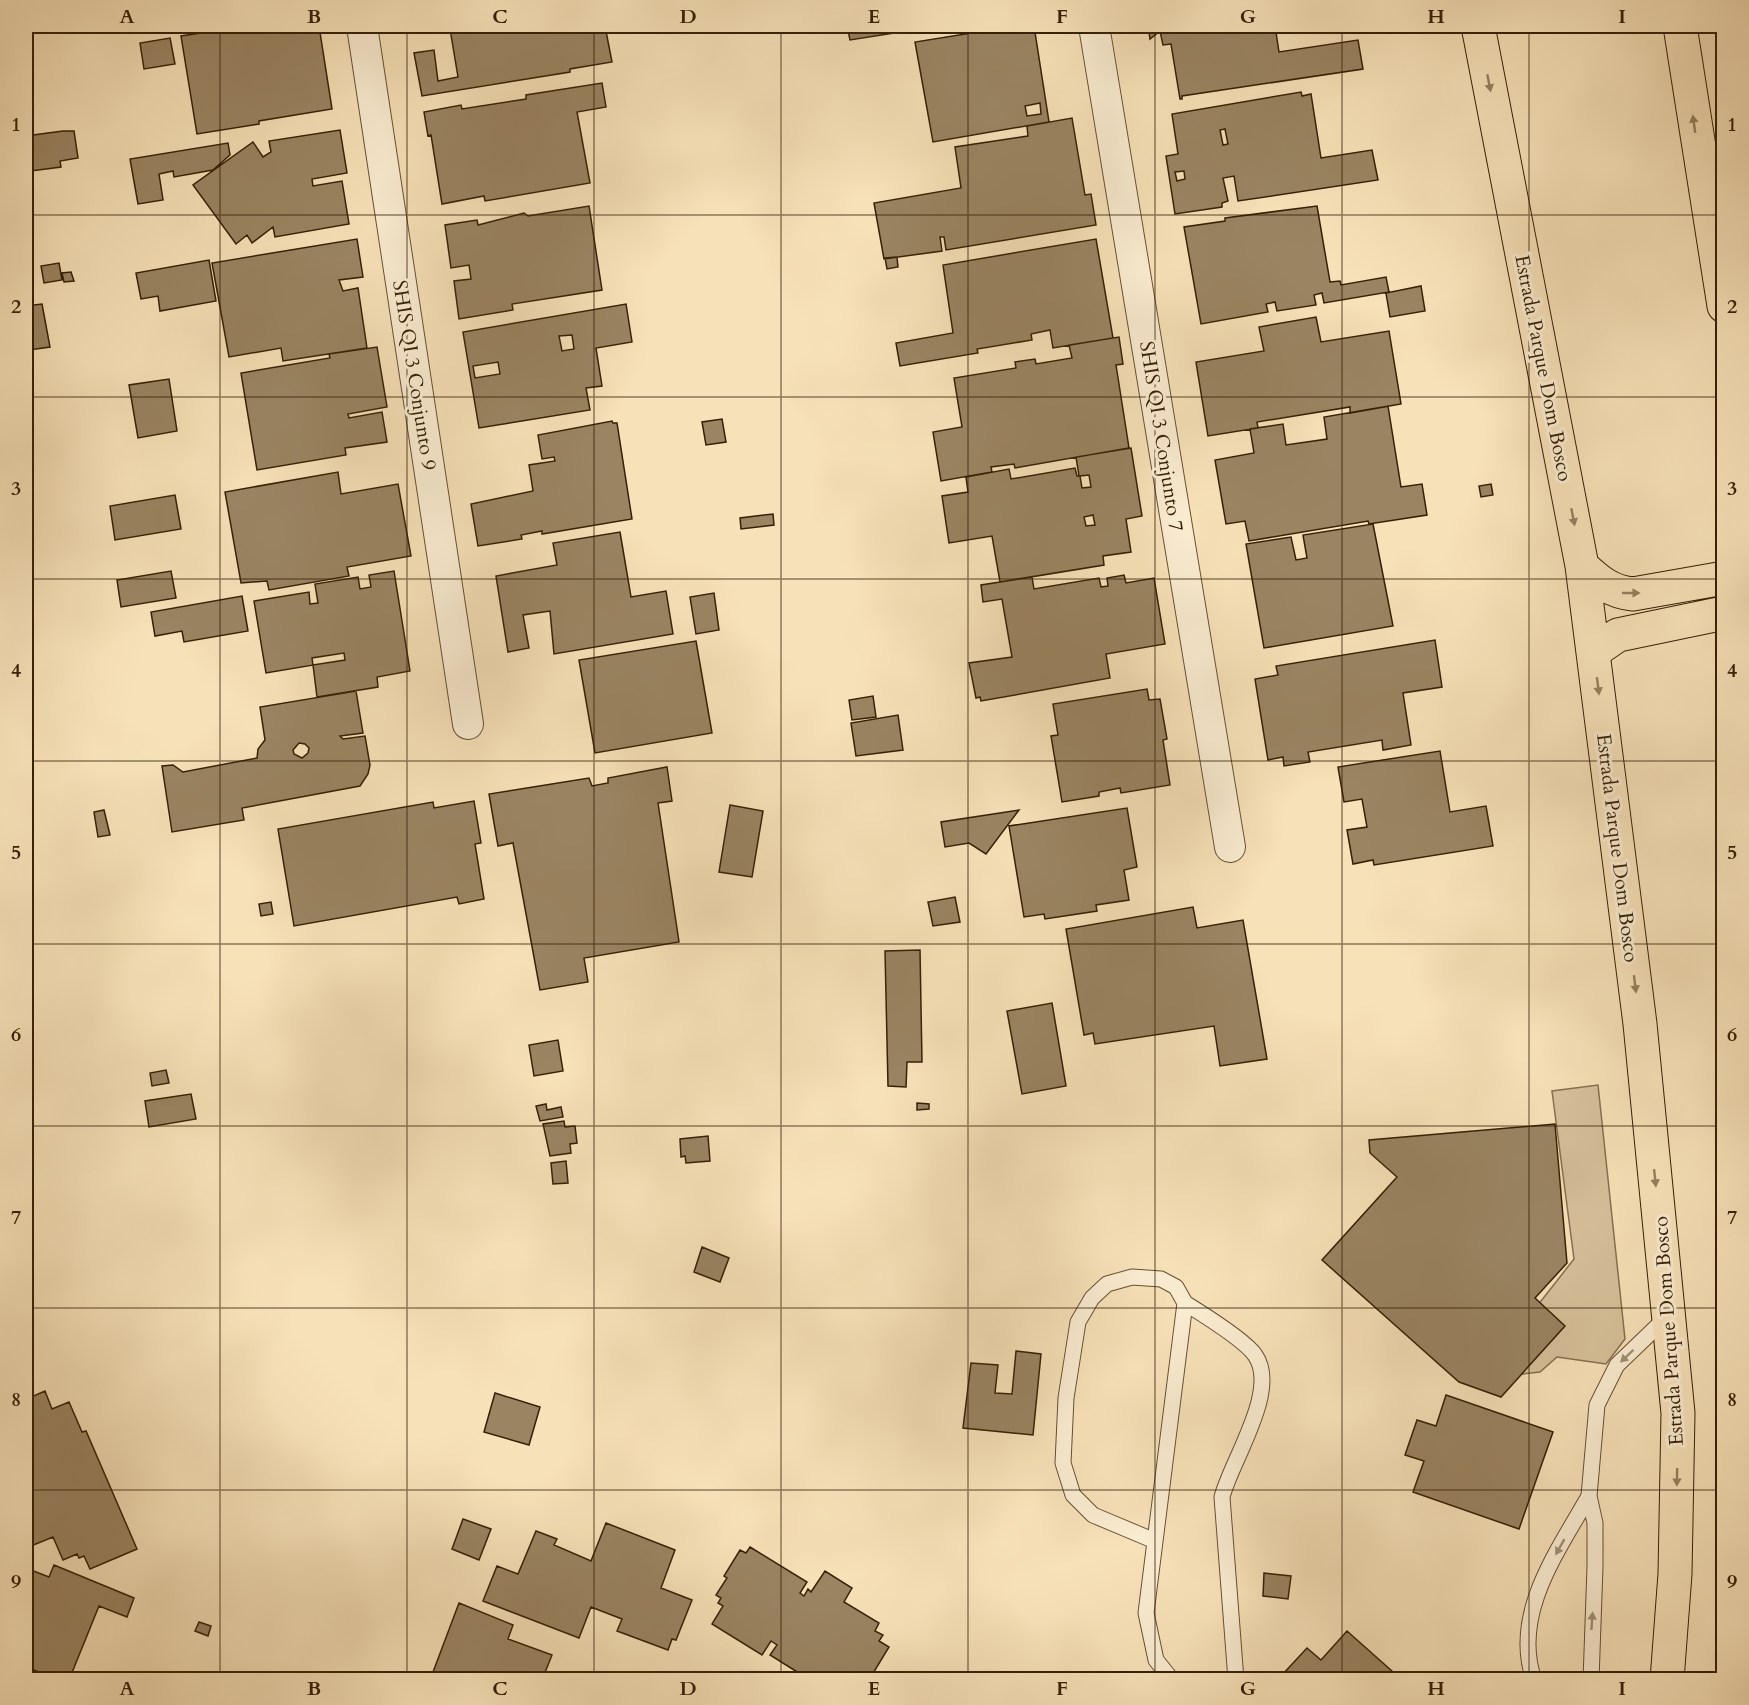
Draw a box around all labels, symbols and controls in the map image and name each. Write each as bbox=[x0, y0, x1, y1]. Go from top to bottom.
text: A bbox=[119, 3, 135, 30]
text: B bbox=[307, 3, 321, 30]
text: C bbox=[492, 3, 508, 30]
text: D bbox=[679, 3, 697, 30]
text: E bbox=[868, 3, 880, 30]
text: F bbox=[1056, 3, 1068, 30]
text: G bbox=[1240, 3, 1256, 30]
text: H bbox=[1427, 3, 1445, 30]
text: I bbox=[1618, 3, 1626, 30]
one-way arrow bbox=[1485, 74, 1494, 93]
text: 1 bbox=[11, 111, 21, 138]
text: 1 bbox=[1727, 111, 1737, 138]
one-way arrow bbox=[1690, 115, 1699, 134]
street label: Estrada Parque Dom Bosco bbox=[1508, 253, 1579, 484]
street label: SHIS QI 3 Conjunto 9 bbox=[386, 278, 443, 472]
text: 2 bbox=[11, 293, 21, 320]
text: 2 bbox=[1727, 293, 1737, 320]
street label: SHIS QI 3 Conjunto 7 bbox=[1133, 339, 1190, 533]
text: 3 bbox=[11, 475, 21, 502]
text: 3 bbox=[1727, 475, 1737, 502]
one-way arrow bbox=[1569, 508, 1578, 527]
one-way arrow bbox=[1622, 588, 1641, 598]
text: 4 bbox=[11, 657, 21, 684]
text: 4 bbox=[1727, 657, 1737, 684]
one-way arrow bbox=[1593, 677, 1602, 696]
street label: Estrada Parque Dom Bosco bbox=[1590, 732, 1645, 964]
text: 5 bbox=[11, 839, 21, 866]
text: 5 bbox=[1727, 839, 1737, 866]
one-way arrow bbox=[1630, 974, 1640, 993]
text: 6 bbox=[11, 1021, 21, 1048]
text: 6 bbox=[1727, 1021, 1737, 1048]
one-way arrow bbox=[1650, 1168, 1660, 1187]
text: 7 bbox=[11, 1204, 21, 1231]
text: 7 bbox=[1727, 1204, 1737, 1231]
street label: Estrada Parque Dom Bosco bbox=[1647, 1215, 1690, 1447]
one-way arrow bbox=[1620, 1348, 1634, 1362]
text: 8 bbox=[11, 1386, 21, 1413]
text: 8 bbox=[1727, 1386, 1737, 1413]
one-way arrow bbox=[1672, 1467, 1682, 1486]
one-way arrow bbox=[1555, 1539, 1565, 1556]
text: 9 bbox=[11, 1568, 21, 1595]
text: 9 bbox=[1727, 1568, 1737, 1595]
one-way arrow bbox=[1587, 1612, 1596, 1631]
text: A bbox=[119, 1675, 135, 1702]
text: B bbox=[307, 1675, 321, 1702]
text: C bbox=[492, 1675, 508, 1702]
text: D bbox=[679, 1675, 697, 1702]
text: E bbox=[868, 1675, 880, 1702]
text: F bbox=[1056, 1675, 1068, 1702]
text: G bbox=[1240, 1675, 1256, 1702]
text: H bbox=[1427, 1675, 1445, 1702]
text: I bbox=[1618, 1675, 1626, 1702]

